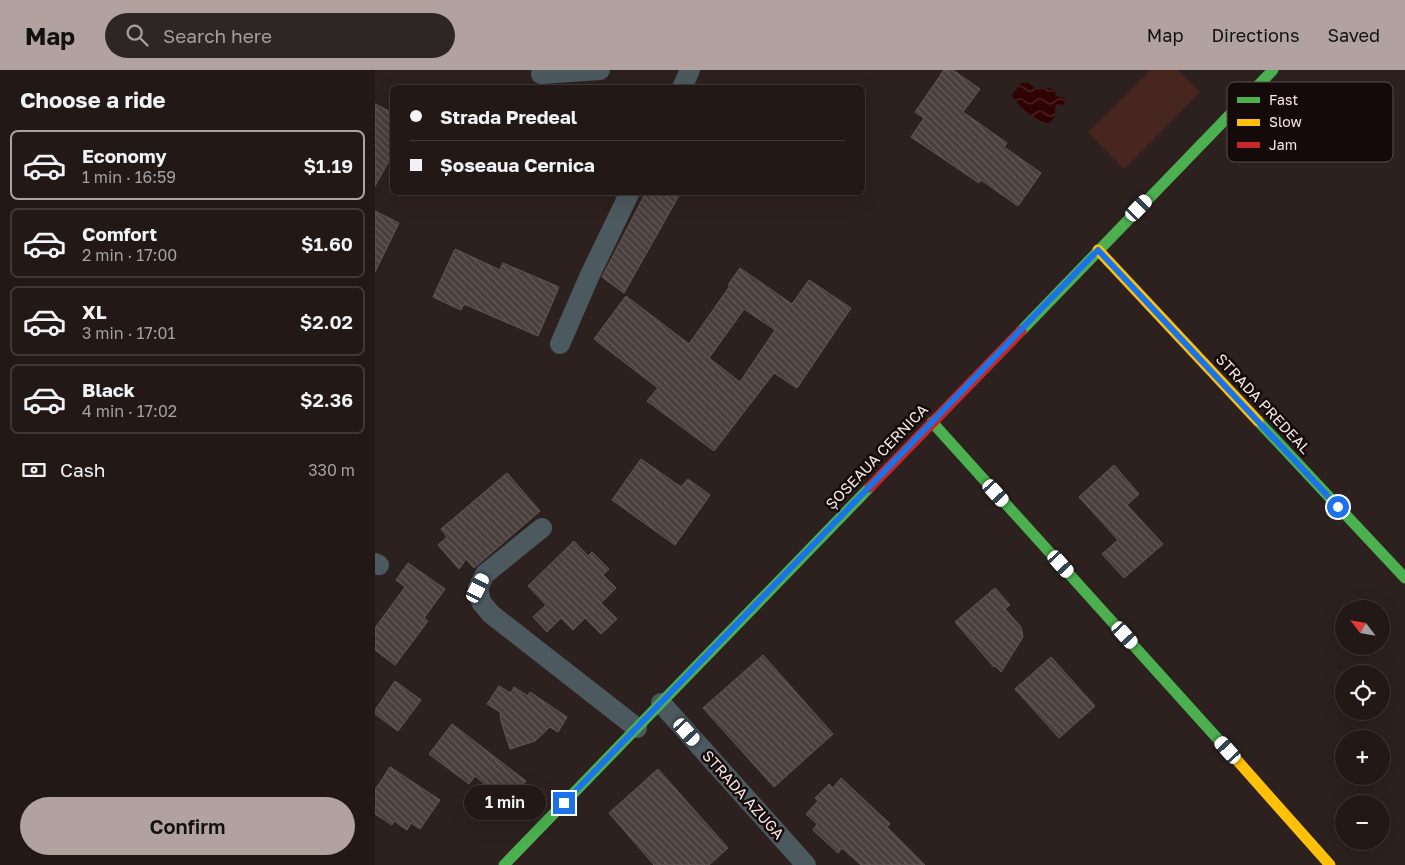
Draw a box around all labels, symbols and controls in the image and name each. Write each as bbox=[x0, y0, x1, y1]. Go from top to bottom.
search box bbox=[105, 13, 455, 58]
text: Map bbox=[25, 21, 75, 50]
icon: search bbox=[123, 21, 151, 49]
text: Search here bbox=[163, 24, 272, 47]
text: Map bbox=[1147, 24, 1183, 46]
text: Directions bbox=[1211, 24, 1299, 46]
text: Saved bbox=[1327, 24, 1380, 46]
legend bbox=[1227, 82, 1393, 162]
text: Choose a ride bbox=[20, 86, 166, 113]
text: Fast bbox=[1269, 91, 1298, 108]
text: Strada Predeal bbox=[440, 105, 577, 128]
text: Slow bbox=[1269, 113, 1302, 130]
text: Jam bbox=[1269, 136, 1297, 153]
icon: car bbox=[22, 143, 67, 188]
text: Economy bbox=[82, 144, 167, 167]
text: Șoseaua Cernica bbox=[440, 153, 595, 176]
text: $1.19 bbox=[304, 154, 353, 177]
text: 1 min · 16:59 bbox=[82, 167, 176, 187]
car bbox=[1123, 192, 1154, 224]
icon: car bbox=[22, 221, 67, 266]
text: Comfort bbox=[82, 222, 157, 245]
text: $1.60 bbox=[301, 232, 353, 255]
text: 2 min · 17:00 bbox=[82, 245, 177, 265]
icon: car bbox=[22, 299, 67, 344]
text: XL bbox=[82, 300, 107, 323]
text: $2.02 bbox=[300, 310, 353, 333]
text: 3 min · 17:01 bbox=[82, 323, 175, 343]
street label: STRADA PREDEAL bbox=[1213, 349, 1315, 457]
icon: car bbox=[22, 377, 67, 422]
text: Black bbox=[82, 378, 135, 401]
text: $2.36 bbox=[300, 388, 353, 411]
street label: ȘOSEAUA CERNICA bbox=[822, 400, 931, 513]
text: 4 min · 17:02 bbox=[82, 401, 177, 421]
icon: cash bbox=[20, 456, 48, 484]
text: Cash bbox=[60, 458, 105, 481]
text: 330 m bbox=[308, 460, 355, 480]
car bbox=[980, 477, 1011, 509]
route start bbox=[1327, 496, 1349, 518]
car bbox=[1045, 548, 1076, 580]
car bbox=[464, 571, 491, 605]
north arrow bbox=[1335, 600, 1390, 655]
map controls bbox=[1335, 600, 1390, 850]
car bbox=[1109, 619, 1140, 651]
button: locate bbox=[1335, 665, 1390, 720]
car bbox=[671, 716, 702, 748]
button: + bbox=[1335, 730, 1390, 785]
car bbox=[1212, 734, 1243, 766]
street label: STRADA AZUGA bbox=[699, 746, 788, 842]
callout: 1 min bbox=[464, 786, 547, 820]
text: 1 min bbox=[485, 792, 525, 812]
route end bbox=[553, 792, 575, 814]
button: − bbox=[1335, 795, 1390, 850]
button: Confirm bbox=[20, 797, 355, 855]

